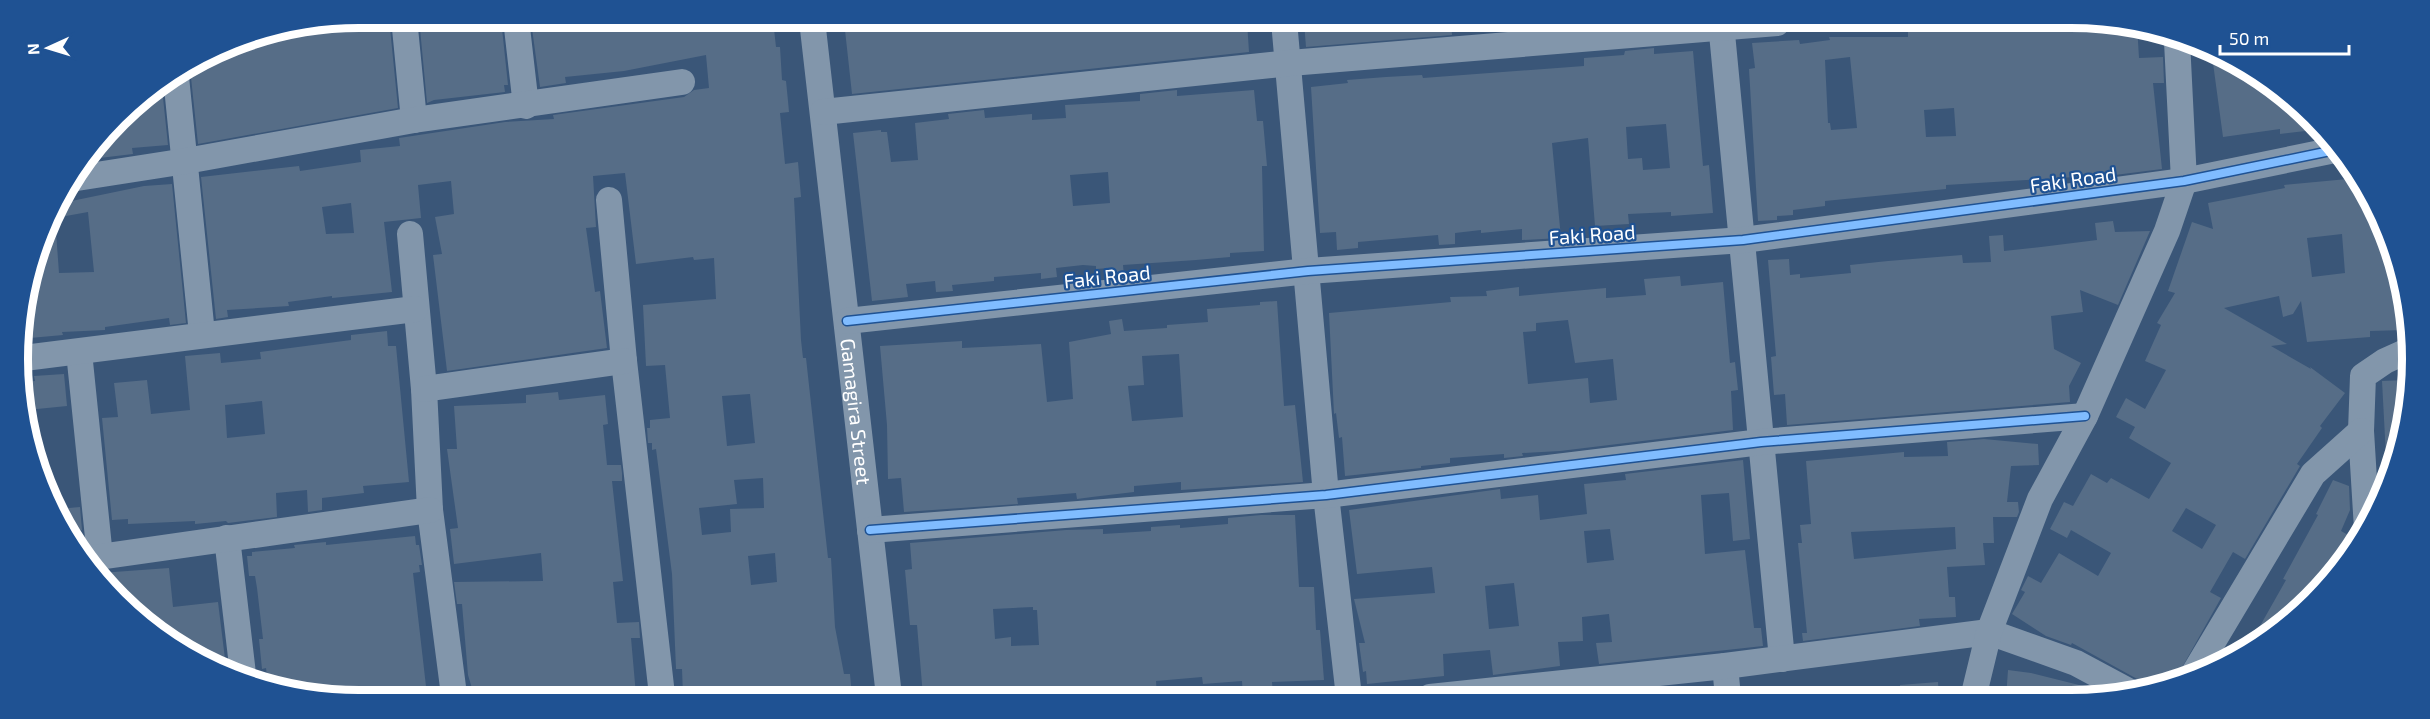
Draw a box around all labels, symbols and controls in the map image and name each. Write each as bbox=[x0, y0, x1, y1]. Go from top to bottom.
north arrow bbox=[18, 18, 78, 78]
scale bar bbox=[2220, 18, 2349, 56]
text: 50 m bbox=[2229, 27, 2269, 49]
text: N bbox=[23, 43, 42, 56]
street label: Faki Road bbox=[2028, 161, 2118, 197]
street label: Faki Road bbox=[1548, 219, 1636, 249]
street label: Faki Road bbox=[1062, 260, 1152, 292]
street label: Gamagira Street bbox=[836, 337, 877, 486]

